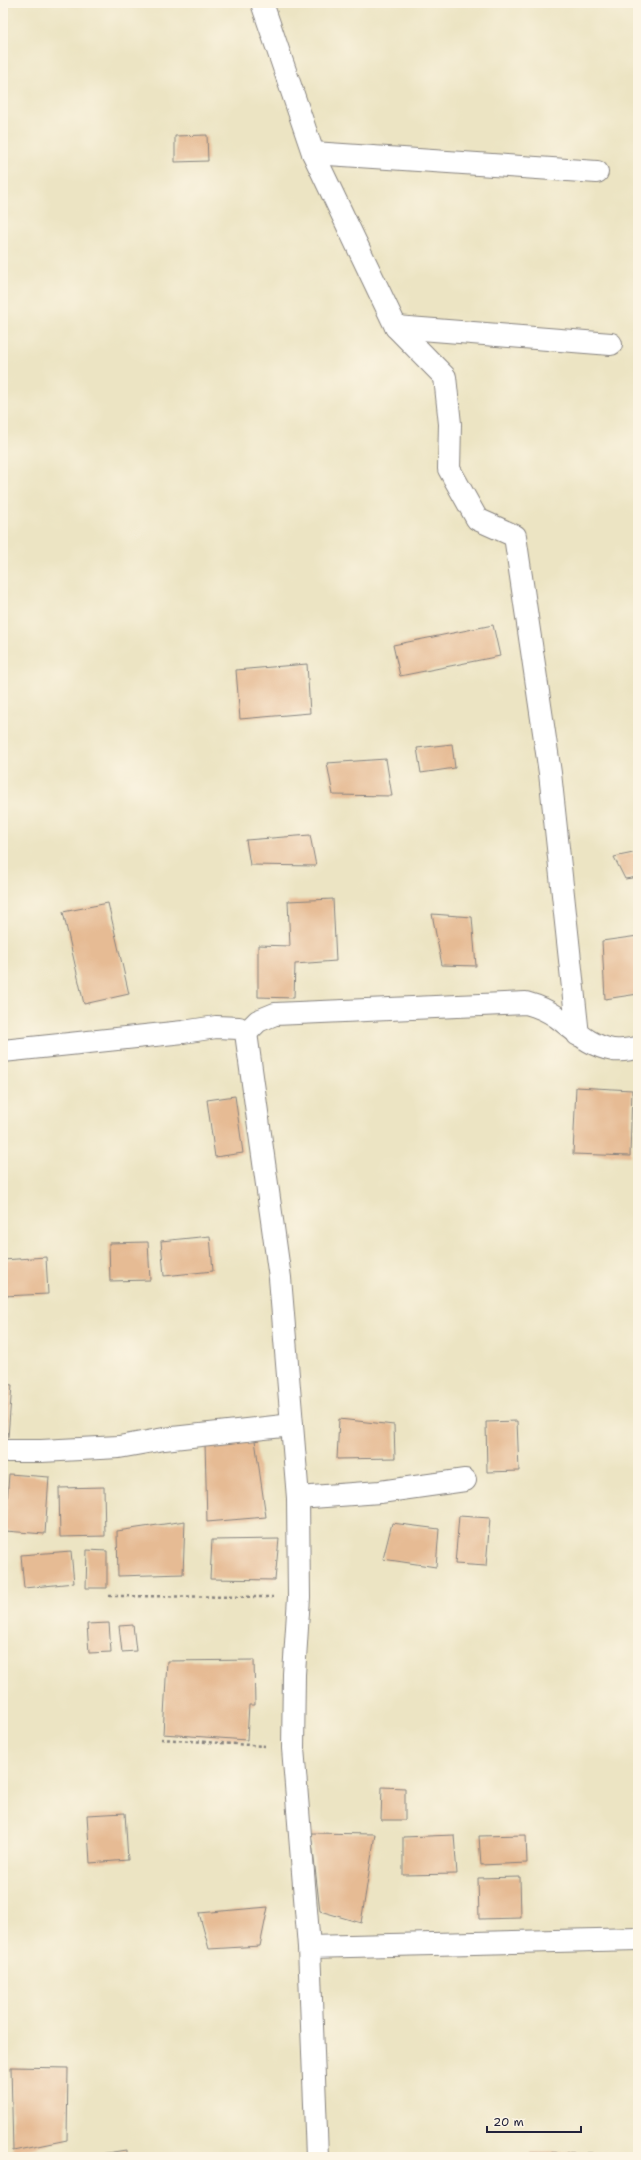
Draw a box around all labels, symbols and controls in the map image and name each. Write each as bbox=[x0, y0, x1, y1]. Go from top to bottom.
scale bar bbox=[487, 2108, 581, 2134]
text: 20 m bbox=[493, 2114, 524, 2130]

